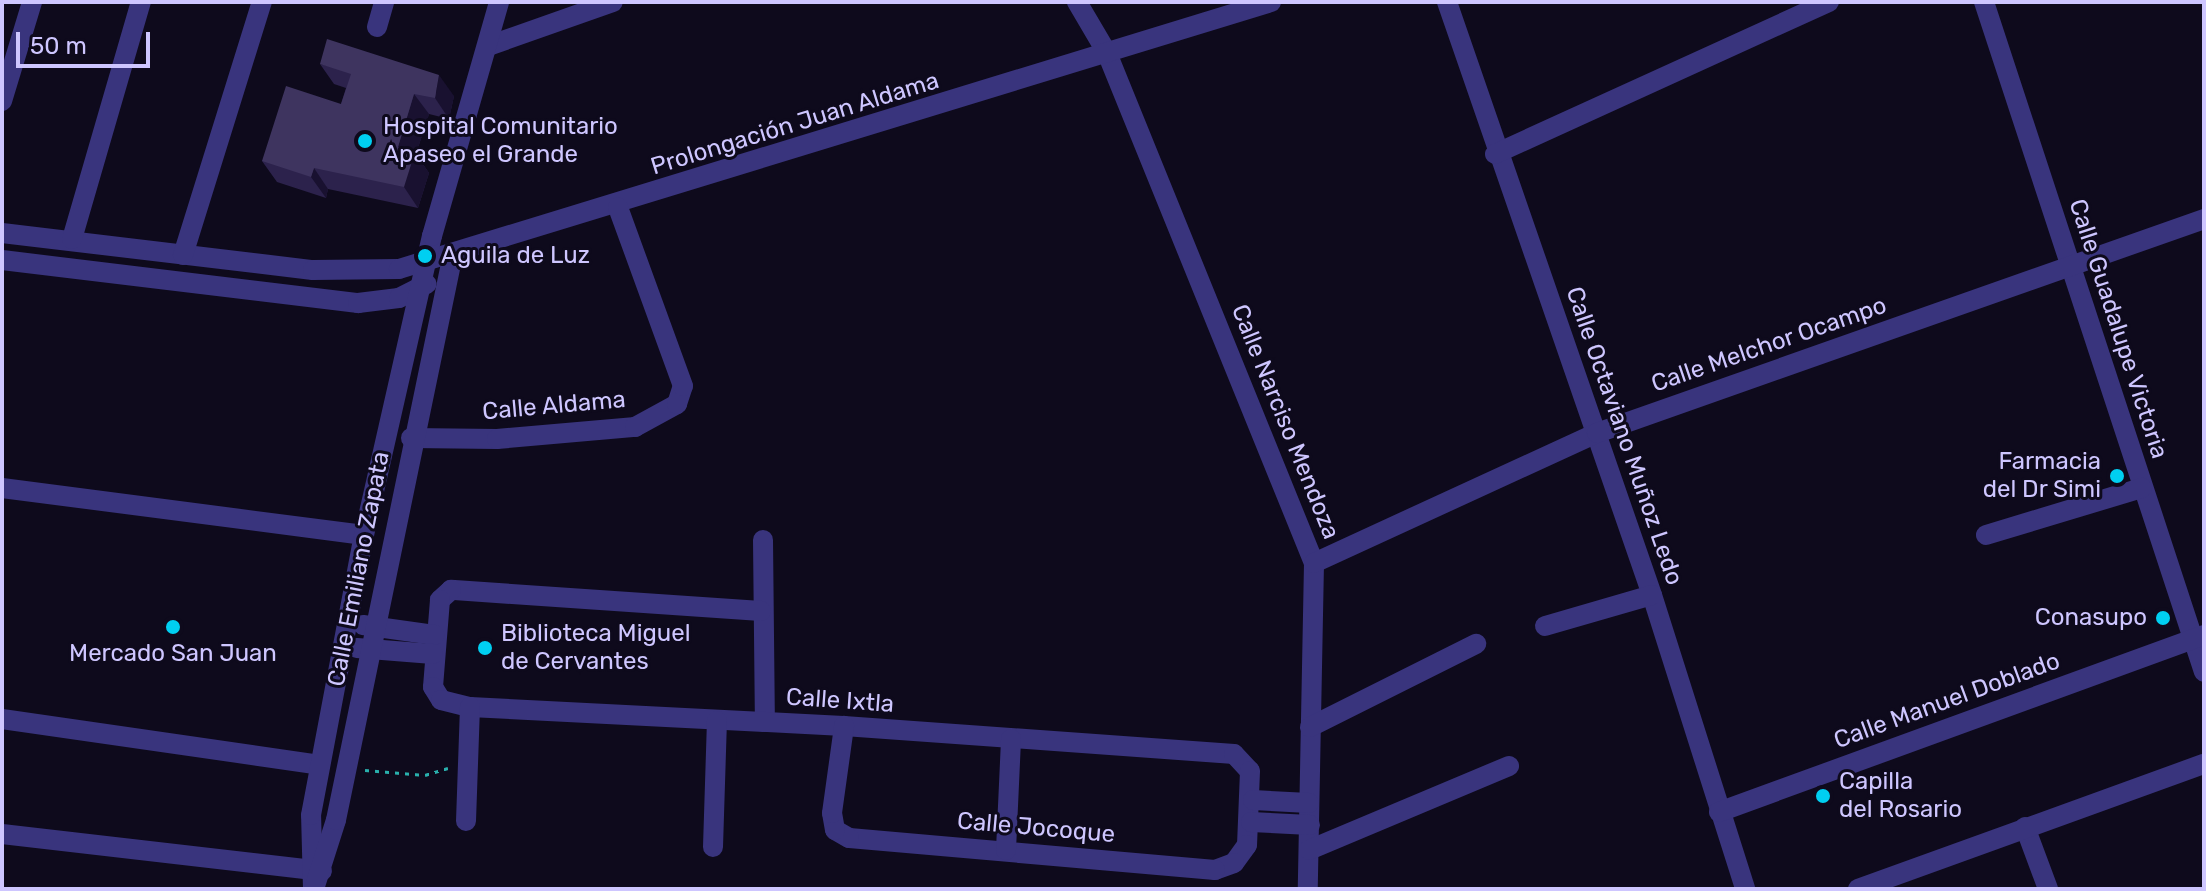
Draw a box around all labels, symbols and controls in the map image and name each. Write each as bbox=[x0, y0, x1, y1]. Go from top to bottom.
scale bar bbox=[20, 16, 154, 66]
text: 50 m bbox=[30, 32, 87, 60]
street label: Prolongación Juan Aldama bbox=[647, 66, 943, 182]
place label: Hospital Comunitario Apaseo el Grande bbox=[383, 113, 618, 169]
marker: Hospital Comunitario Apaseo el Grande bbox=[354, 130, 376, 152]
street label: Calle Guadalupe Victoria bbox=[2062, 195, 2174, 463]
place label: Aguila de Luz bbox=[441, 242, 590, 270]
marker: Aguila de Luz bbox=[416, 247, 434, 265]
street label: Calle Octaviano Muñoz Ledo bbox=[1559, 283, 1689, 589]
street label: Calle Melchor Ocampo bbox=[1647, 291, 1891, 399]
street label: Calle Narciso Mendoza bbox=[1225, 301, 1345, 543]
street label: Calle Aldama bbox=[481, 385, 627, 427]
place label: Farmacia del Dr Simi bbox=[1982, 448, 2101, 504]
street label: Calle Emiliano Zapata bbox=[322, 449, 396, 689]
marker: Farmacia del Dr Simi bbox=[2108, 467, 2126, 485]
place label: Conasupo bbox=[2035, 604, 2147, 632]
marker: Conasupo bbox=[2154, 609, 2172, 627]
marker: Mercado San Juan bbox=[164, 618, 182, 636]
place label: Biblioteca Miguel de Cervantes bbox=[501, 620, 691, 676]
marker: Biblioteca Miguel de Cervantes bbox=[476, 639, 494, 657]
place label: Mercado San Juan bbox=[69, 640, 277, 668]
street label: Calle Manuel Doblado bbox=[1830, 647, 2064, 755]
street label: Calle Ixtla bbox=[785, 683, 895, 719]
place label: Capilla del Rosario bbox=[1839, 768, 1962, 824]
marker: Capilla del Rosario bbox=[1814, 787, 1832, 805]
street label: Calle Jocoque bbox=[956, 807, 1116, 849]

